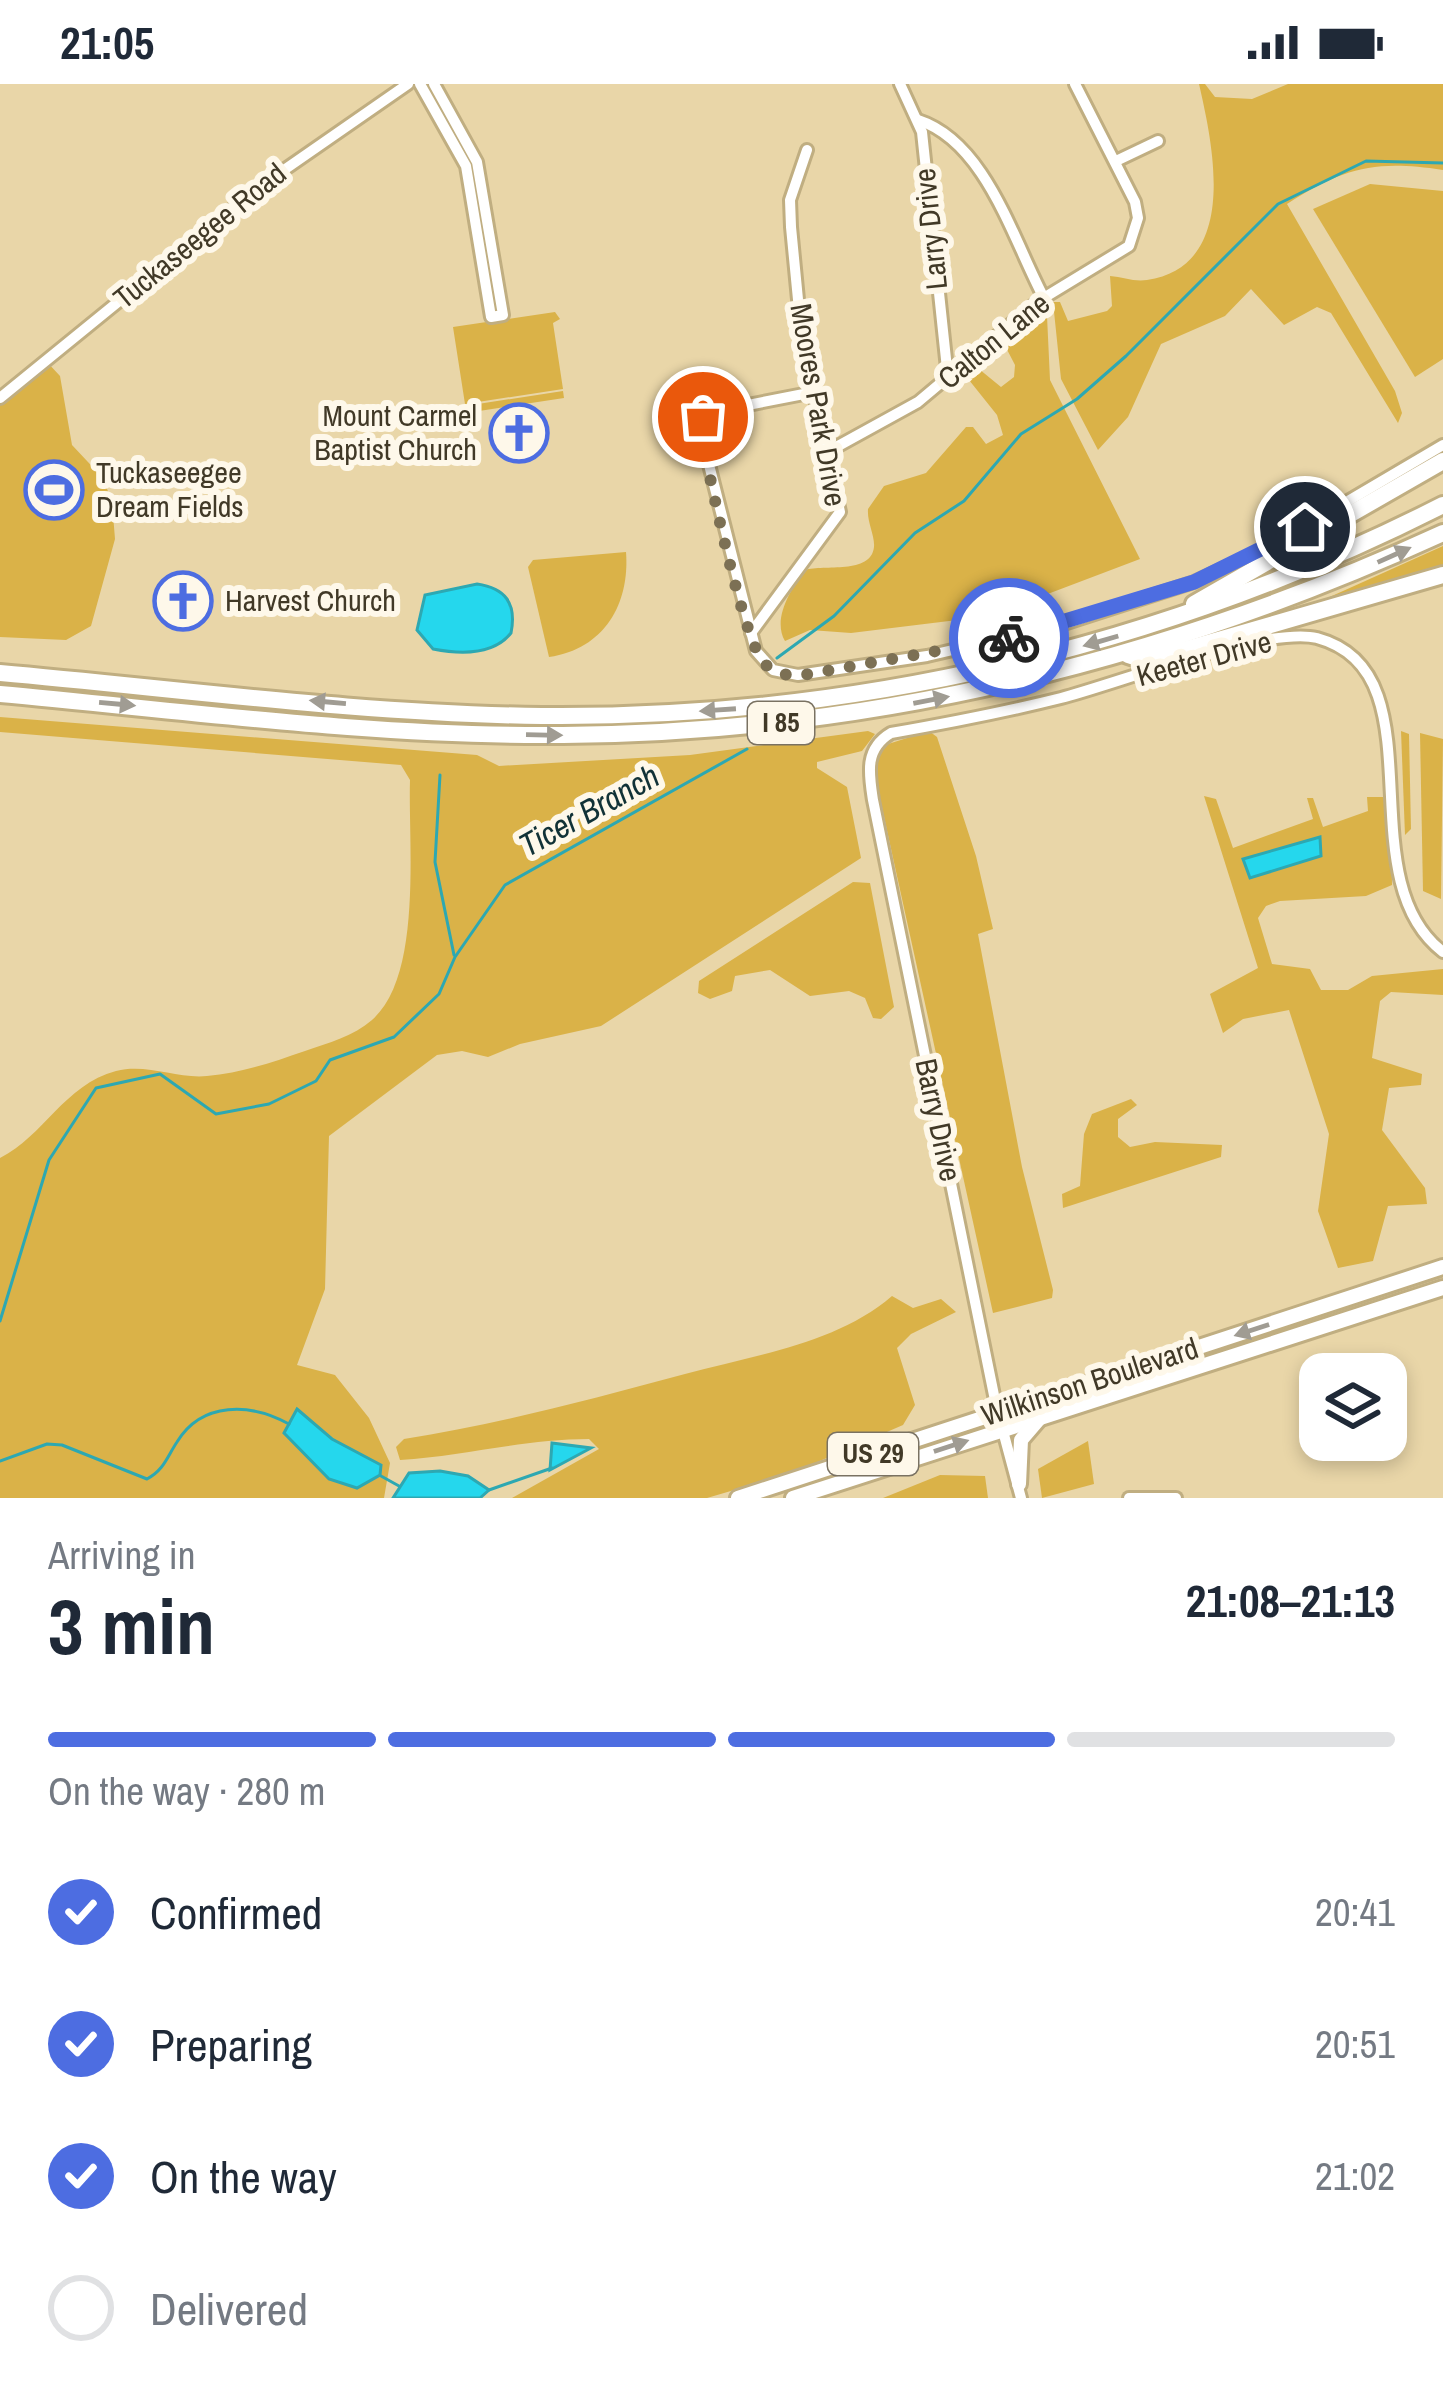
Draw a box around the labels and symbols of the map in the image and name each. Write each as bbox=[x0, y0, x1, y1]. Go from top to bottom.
street label: Tuckaseegee Road bbox=[105, 153, 294, 317]
street label: Larry Drive bbox=[904, 167, 956, 292]
street label: Calton Lane bbox=[929, 283, 1058, 398]
street label: Moores Park Drive bbox=[781, 300, 856, 509]
pin bbox=[652, 366, 754, 468]
place label: Mount Carmel Baptist Church bbox=[314, 395, 477, 469]
church icon: Mount Carmel Baptist Church bbox=[488, 402, 550, 464]
place label: Tuckaseegee Dream Fields bbox=[96, 452, 244, 526]
sports icon: Tuckaseegee Dream Fields bbox=[23, 459, 85, 521]
pin bbox=[1254, 476, 1356, 578]
one-way arrow bbox=[1377, 544, 1412, 564]
church icon: Harvest Church bbox=[152, 570, 214, 632]
courier bbox=[949, 578, 1069, 698]
place label: Harvest Church bbox=[225, 580, 396, 620]
street label: Keeter Drive bbox=[1132, 621, 1276, 695]
one-way arrow bbox=[1082, 633, 1119, 651]
one-way arrow bbox=[913, 691, 951, 709]
one-way arrow bbox=[309, 692, 346, 711]
one-way arrow bbox=[99, 695, 136, 714]
one-way arrow bbox=[699, 701, 736, 720]
road number: I 85 bbox=[748, 702, 814, 744]
one-way arrow bbox=[526, 725, 564, 745]
water label: Ticer Branch bbox=[511, 754, 667, 866]
street label: Barry Drive bbox=[906, 1055, 971, 1185]
one-way arrow bbox=[1233, 1321, 1270, 1340]
street label: Wilkinson Boulevard bbox=[976, 1327, 1203, 1435]
road number: US 29 bbox=[828, 1433, 918, 1475]
one-way arrow bbox=[933, 1435, 970, 1454]

